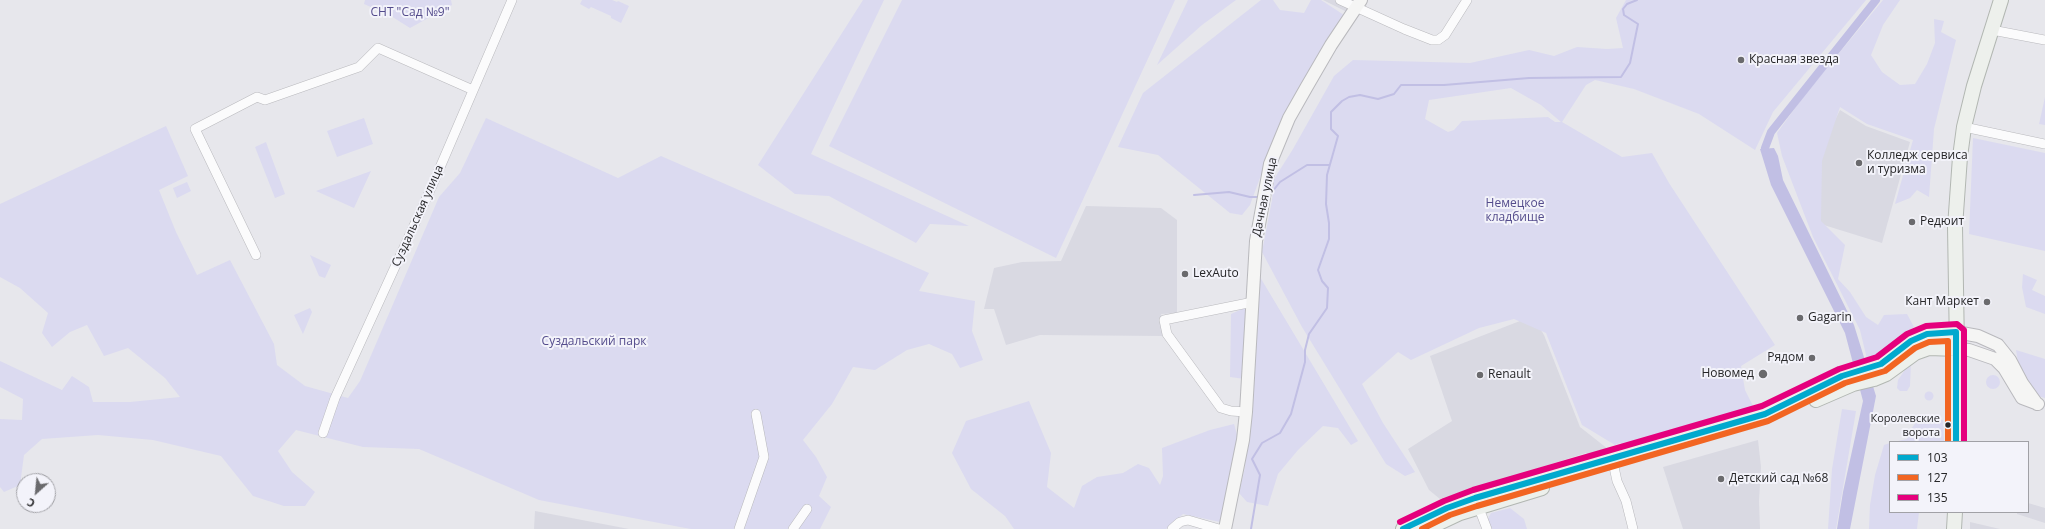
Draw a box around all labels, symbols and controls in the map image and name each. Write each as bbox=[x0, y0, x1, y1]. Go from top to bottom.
park label: СНТ "Сад №9" bbox=[370, 6, 450, 20]
place label: Красная звезда bbox=[1749, 53, 1839, 67]
marker: Красная звезда bbox=[1736, 55, 1746, 65]
place label: Колледж сервиса и туризма bbox=[1867, 149, 1968, 177]
street label: Дачная улица bbox=[1250, 156, 1280, 238]
marker: Колледж сервиса и туризма bbox=[1854, 158, 1864, 168]
street label: Суздальская улица bbox=[389, 163, 447, 269]
park label: Немецкое кладбище bbox=[1486, 197, 1544, 225]
place label: Редюит bbox=[1920, 215, 1964, 229]
marker: Редюит bbox=[1907, 217, 1917, 227]
place label: LexAuto bbox=[1193, 267, 1239, 281]
marker: LexAuto bbox=[1180, 269, 1190, 279]
place label: Кант Маркет bbox=[1905, 295, 1979, 309]
marker: Кант Маркет bbox=[1982, 297, 1992, 307]
place label: Gagarin bbox=[1808, 311, 1852, 325]
marker: Gagarin bbox=[1795, 313, 1805, 323]
park label: Суздальский парк bbox=[542, 335, 646, 349]
place label: Рядом bbox=[1767, 351, 1804, 365]
marker: Рядом bbox=[1807, 353, 1817, 363]
place label: Новомед bbox=[1701, 367, 1754, 381]
place label: Renault bbox=[1488, 368, 1531, 382]
marker: Новомед bbox=[1757, 368, 1769, 380]
marker: Renault bbox=[1475, 370, 1485, 380]
place label: Королевские ворота bbox=[1870, 412, 1940, 438]
marker: Королевские ворота bbox=[1943, 420, 1953, 430]
legend bbox=[1889, 441, 2029, 513]
text: 103 bbox=[1927, 449, 1948, 466]
text: 127 bbox=[1927, 469, 1948, 486]
place label: Детский сад №68 bbox=[1729, 472, 1828, 486]
north arrow bbox=[16, 473, 56, 513]
marker: Детский сад №68 bbox=[1716, 474, 1726, 484]
text: 135 bbox=[1927, 489, 1948, 506]
text: С bbox=[24, 495, 37, 512]

